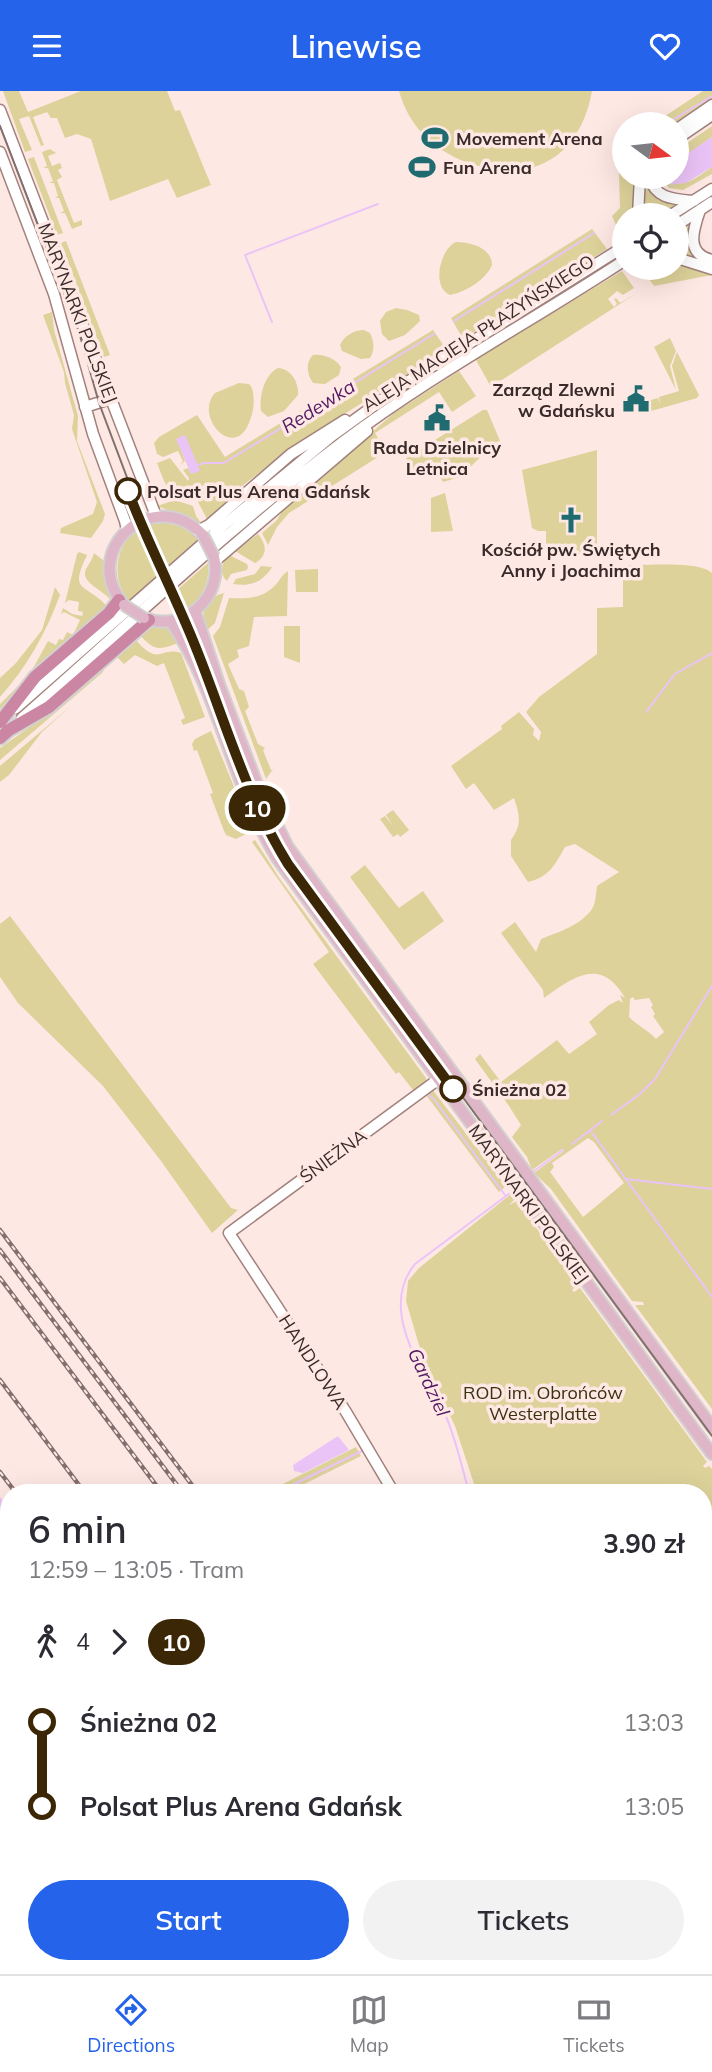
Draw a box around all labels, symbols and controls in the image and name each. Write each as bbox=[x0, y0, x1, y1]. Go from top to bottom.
text: Linewise bbox=[290, 26, 422, 66]
icon: menu bbox=[28, 27, 66, 65]
icon: heart bbox=[646, 27, 684, 65]
north arrow bbox=[612, 112, 690, 189]
map controls bbox=[612, 112, 689, 280]
sports icon: Movement Arena bbox=[420, 123, 450, 153]
place label: Movement Arena bbox=[456, 127, 603, 150]
sports icon: Fun Arena bbox=[407, 152, 437, 182]
place label: Fun Arena bbox=[443, 156, 532, 179]
button: locate bbox=[612, 203, 689, 280]
street label: MARYNARKI POLSKIEJ bbox=[33, 220, 123, 406]
street label: ALEJA MACIEJA PŁAŻYŃSKIEGO bbox=[358, 249, 598, 417]
water label: Redewka bbox=[277, 374, 359, 438]
place label: Zarząd Zlewni w Gdańsku bbox=[492, 378, 615, 422]
public building icon: Zarząd Zlewni w Gdańsku bbox=[621, 384, 651, 414]
public building icon: Rada Dzielnicy Letnica bbox=[422, 403, 452, 433]
place label: Rada Dzielnicy Letnica bbox=[373, 436, 501, 480]
marker: Polsat Plus Arena Gdańsk bbox=[115, 478, 141, 504]
place label: Polsat Plus Arena Gdańsk bbox=[147, 480, 371, 503]
church icon: Kościół pw. Świętych Anny i Joachima bbox=[556, 505, 586, 535]
place label: Kościół pw. Świętych Anny i Joachima bbox=[481, 538, 661, 582]
line badge: 10 bbox=[226, 785, 288, 831]
text: 10 bbox=[243, 793, 271, 823]
marker: Śnieżna 02 bbox=[440, 1076, 466, 1102]
place label: Śnieżna 02 bbox=[472, 1078, 567, 1101]
street label: MARYNARKI POLSKIEJ bbox=[464, 1120, 594, 1288]
street label: ŚNIEŻNA bbox=[295, 1124, 371, 1188]
street label: HANDLOWA bbox=[274, 1310, 352, 1414]
water label: Gardziel bbox=[403, 1344, 455, 1420]
park label: ROD im. Obrońców Westerplatte bbox=[463, 1381, 623, 1425]
text: 6 min bbox=[28, 1505, 127, 1553]
text: 3.90 zł bbox=[603, 1527, 684, 1560]
text: 12:59 – 13:05 · Tram bbox=[28, 1555, 244, 1584]
icon: walk bbox=[28, 1623, 66, 1661]
icon: forward bbox=[100, 1623, 138, 1661]
text: 4 bbox=[76, 1627, 90, 1656]
text: 10 bbox=[162, 1627, 191, 1657]
text: Śnieżna 02 bbox=[80, 1706, 217, 1739]
text: 13:03 bbox=[624, 1708, 684, 1737]
text: Polsat Plus Arena Gdańsk bbox=[80, 1790, 402, 1823]
text: 13:05 bbox=[624, 1792, 684, 1821]
button: Start bbox=[28, 1880, 349, 1960]
button: Tickets bbox=[363, 1880, 684, 1960]
tab: Directions bbox=[87, 1991, 175, 2057]
tab: Map bbox=[350, 1991, 389, 2057]
tab: Tickets bbox=[563, 1991, 625, 2057]

